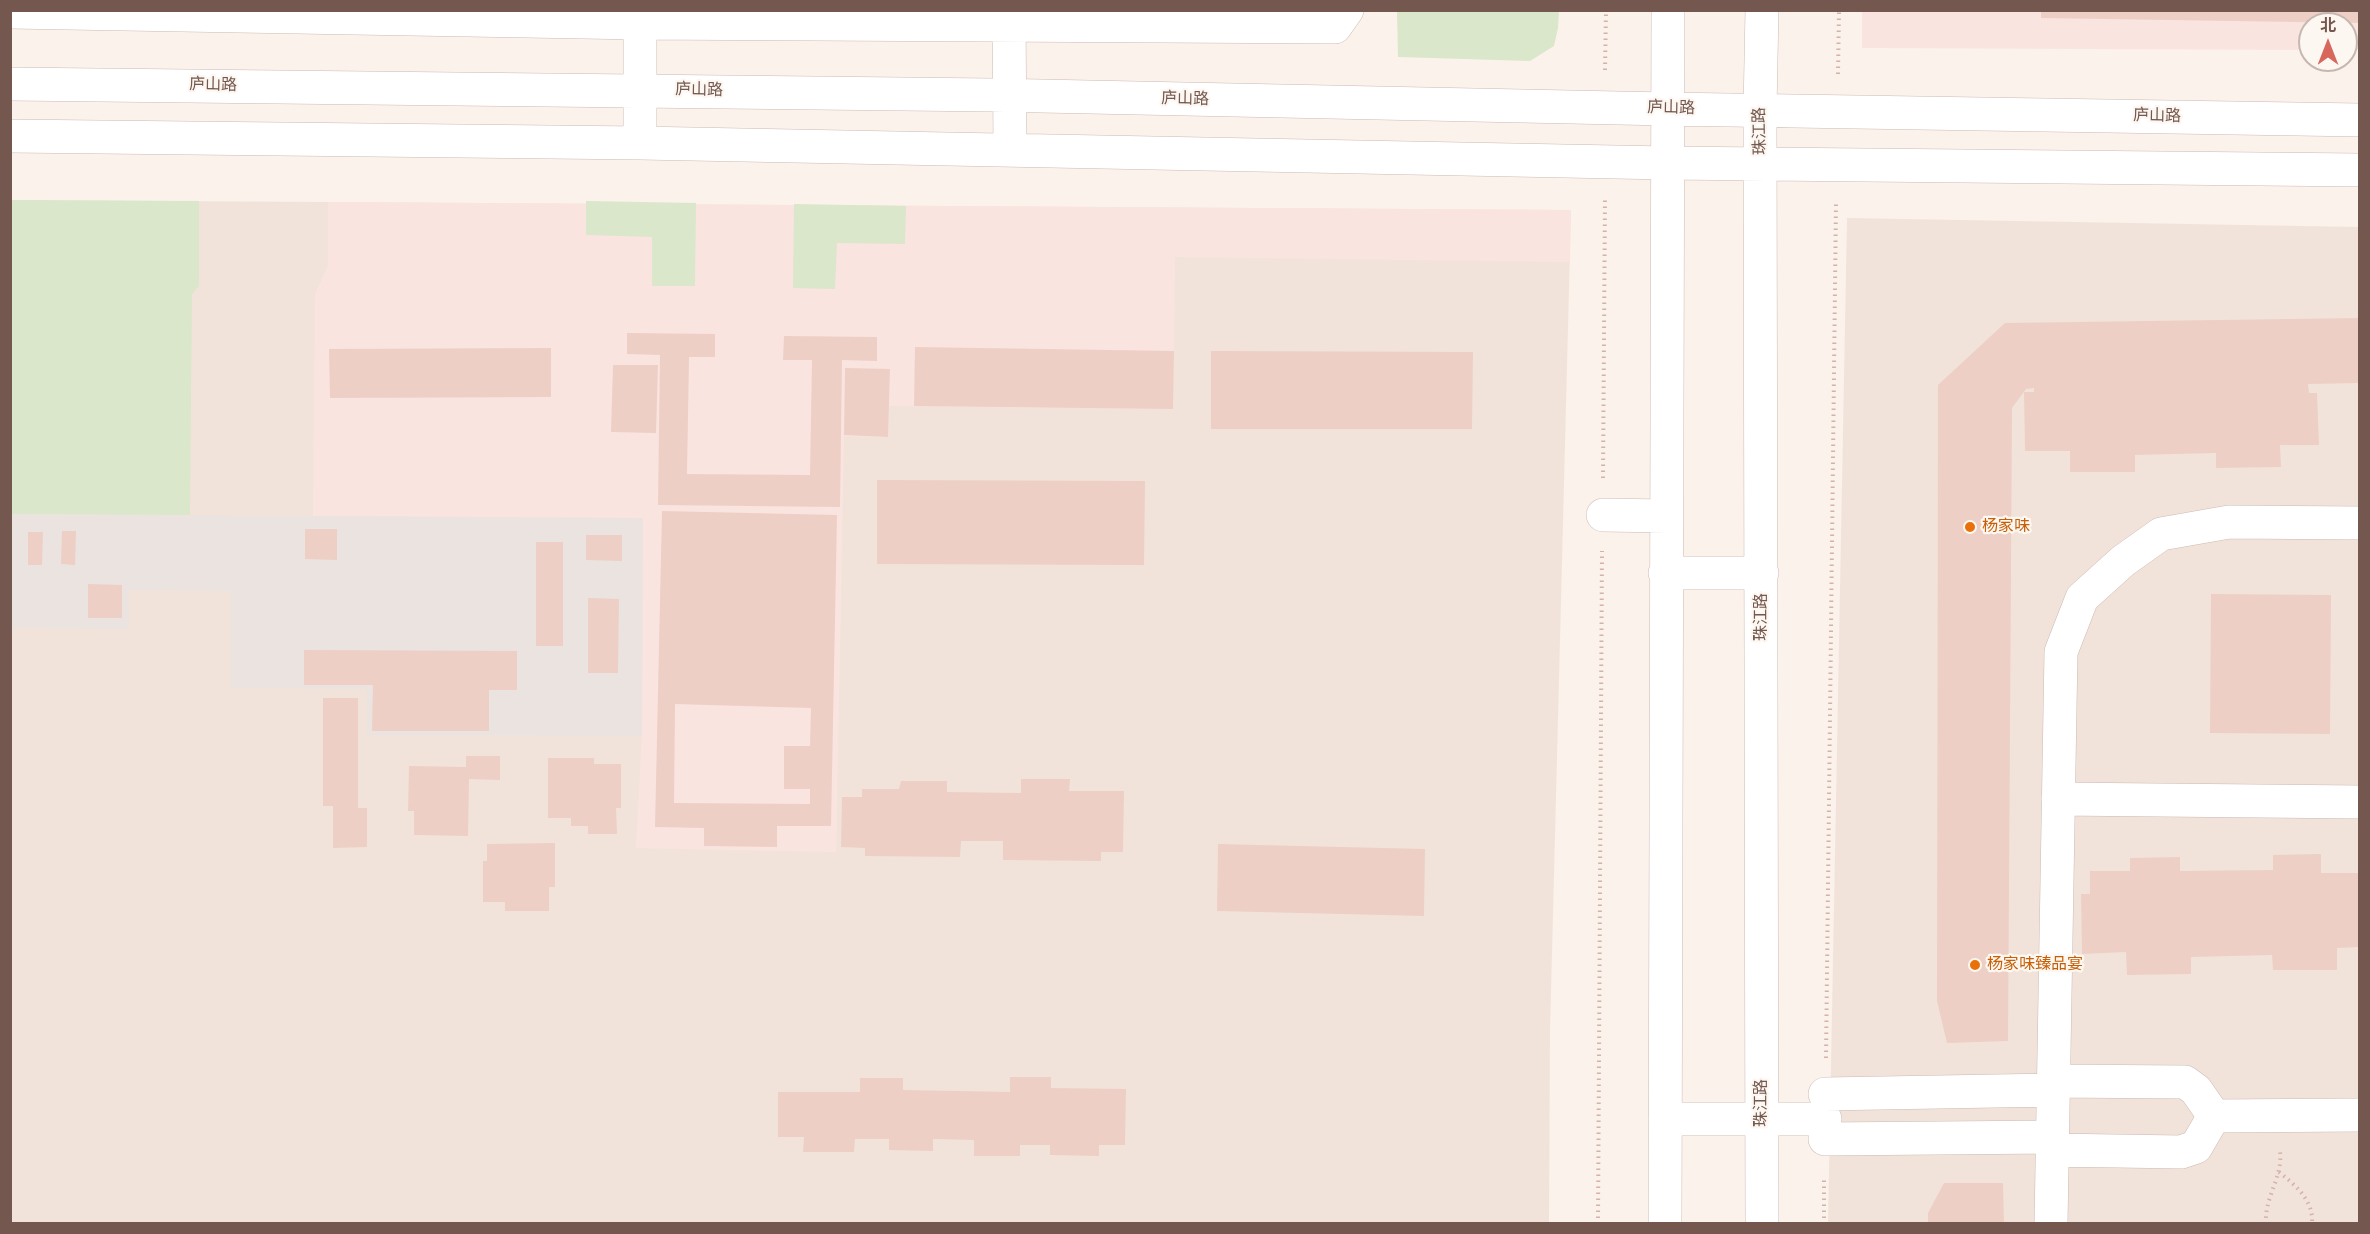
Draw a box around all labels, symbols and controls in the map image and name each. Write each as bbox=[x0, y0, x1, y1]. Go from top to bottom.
north arrow bbox=[2298, 12, 2358, 72]
text: 北 bbox=[2320, 15, 2336, 37]
street label: 庐山路 bbox=[189, 76, 237, 96]
street label: 庐山路 bbox=[675, 81, 723, 101]
street label: 庐山路 bbox=[1161, 90, 1209, 110]
street label: 庐山路 bbox=[1647, 99, 1695, 119]
street label: 珠江路 bbox=[1751, 107, 1771, 155]
street label: 庐山路 bbox=[2133, 107, 2181, 127]
place label: 杨家味 bbox=[1982, 517, 2030, 537]
marker: 杨家味 bbox=[1963, 520, 1977, 534]
street label: 珠江路 bbox=[1752, 593, 1772, 641]
place label: 杨家味臻品宴 bbox=[1987, 955, 2083, 975]
marker: 杨家味臻品宴 bbox=[1968, 958, 1982, 972]
street label: 珠江路 bbox=[1752, 1079, 1772, 1127]

